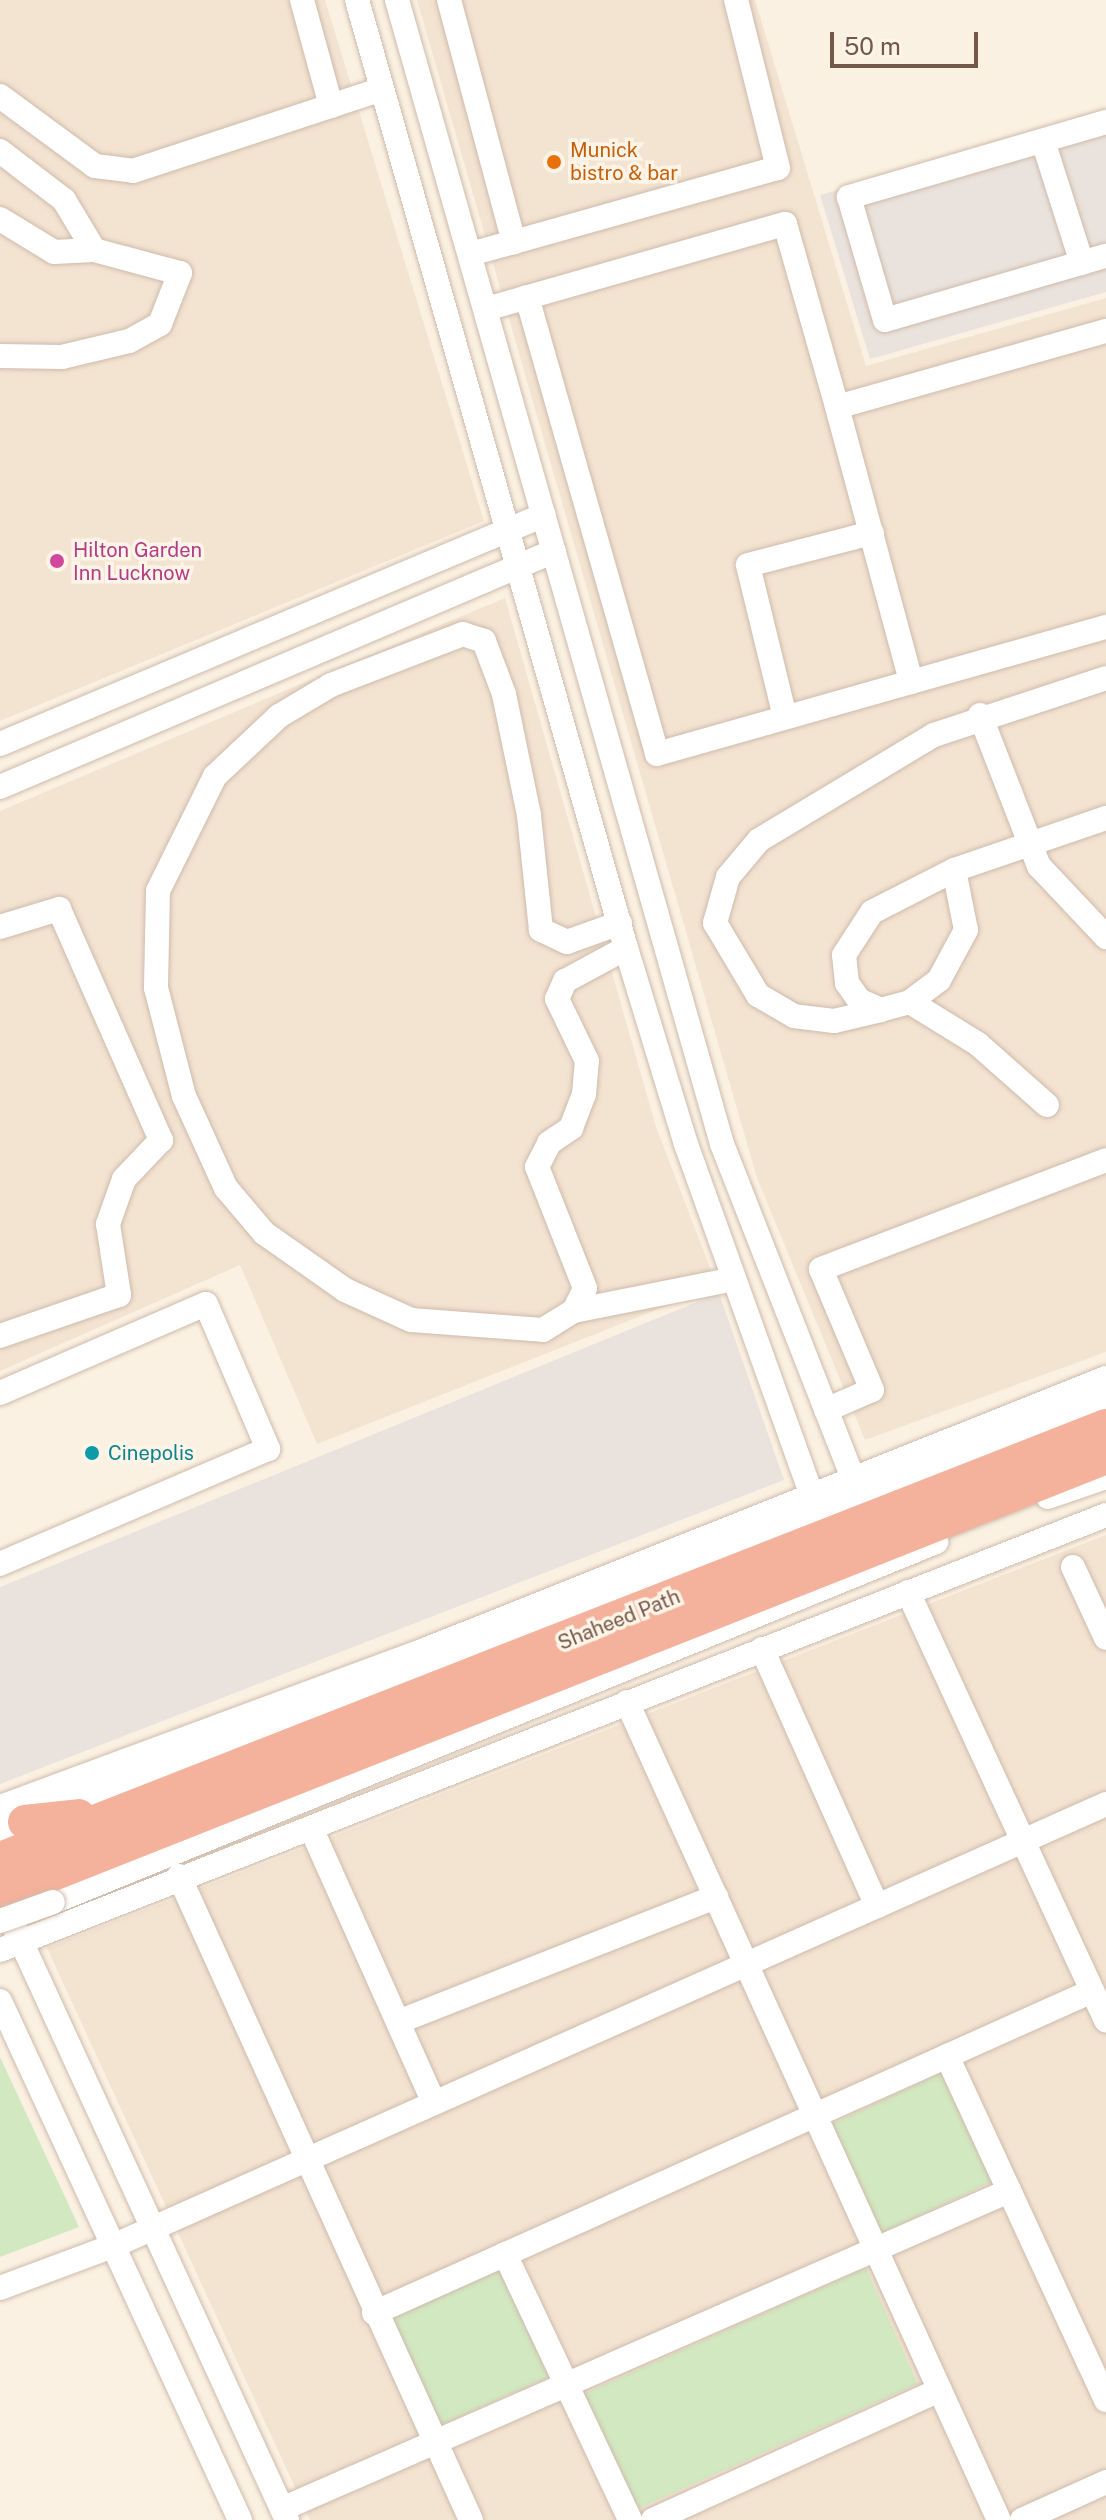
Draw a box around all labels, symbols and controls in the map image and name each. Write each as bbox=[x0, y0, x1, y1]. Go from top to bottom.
scale bar bbox=[834, 16, 982, 66]
text: 50 m bbox=[844, 32, 901, 60]
place label: Munick bistro & bar bbox=[570, 138, 678, 185]
marker: Munick bistro & bar bbox=[545, 153, 563, 171]
place label: Hilton Garden Inn Lucknow bbox=[73, 538, 202, 585]
marker: Hilton Garden Inn Lucknow bbox=[48, 552, 66, 570]
place label: Cinepolis bbox=[108, 1441, 194, 1465]
marker: Cinepolis bbox=[83, 1444, 101, 1462]
street label: Shaheed Path bbox=[555, 1585, 683, 1655]

